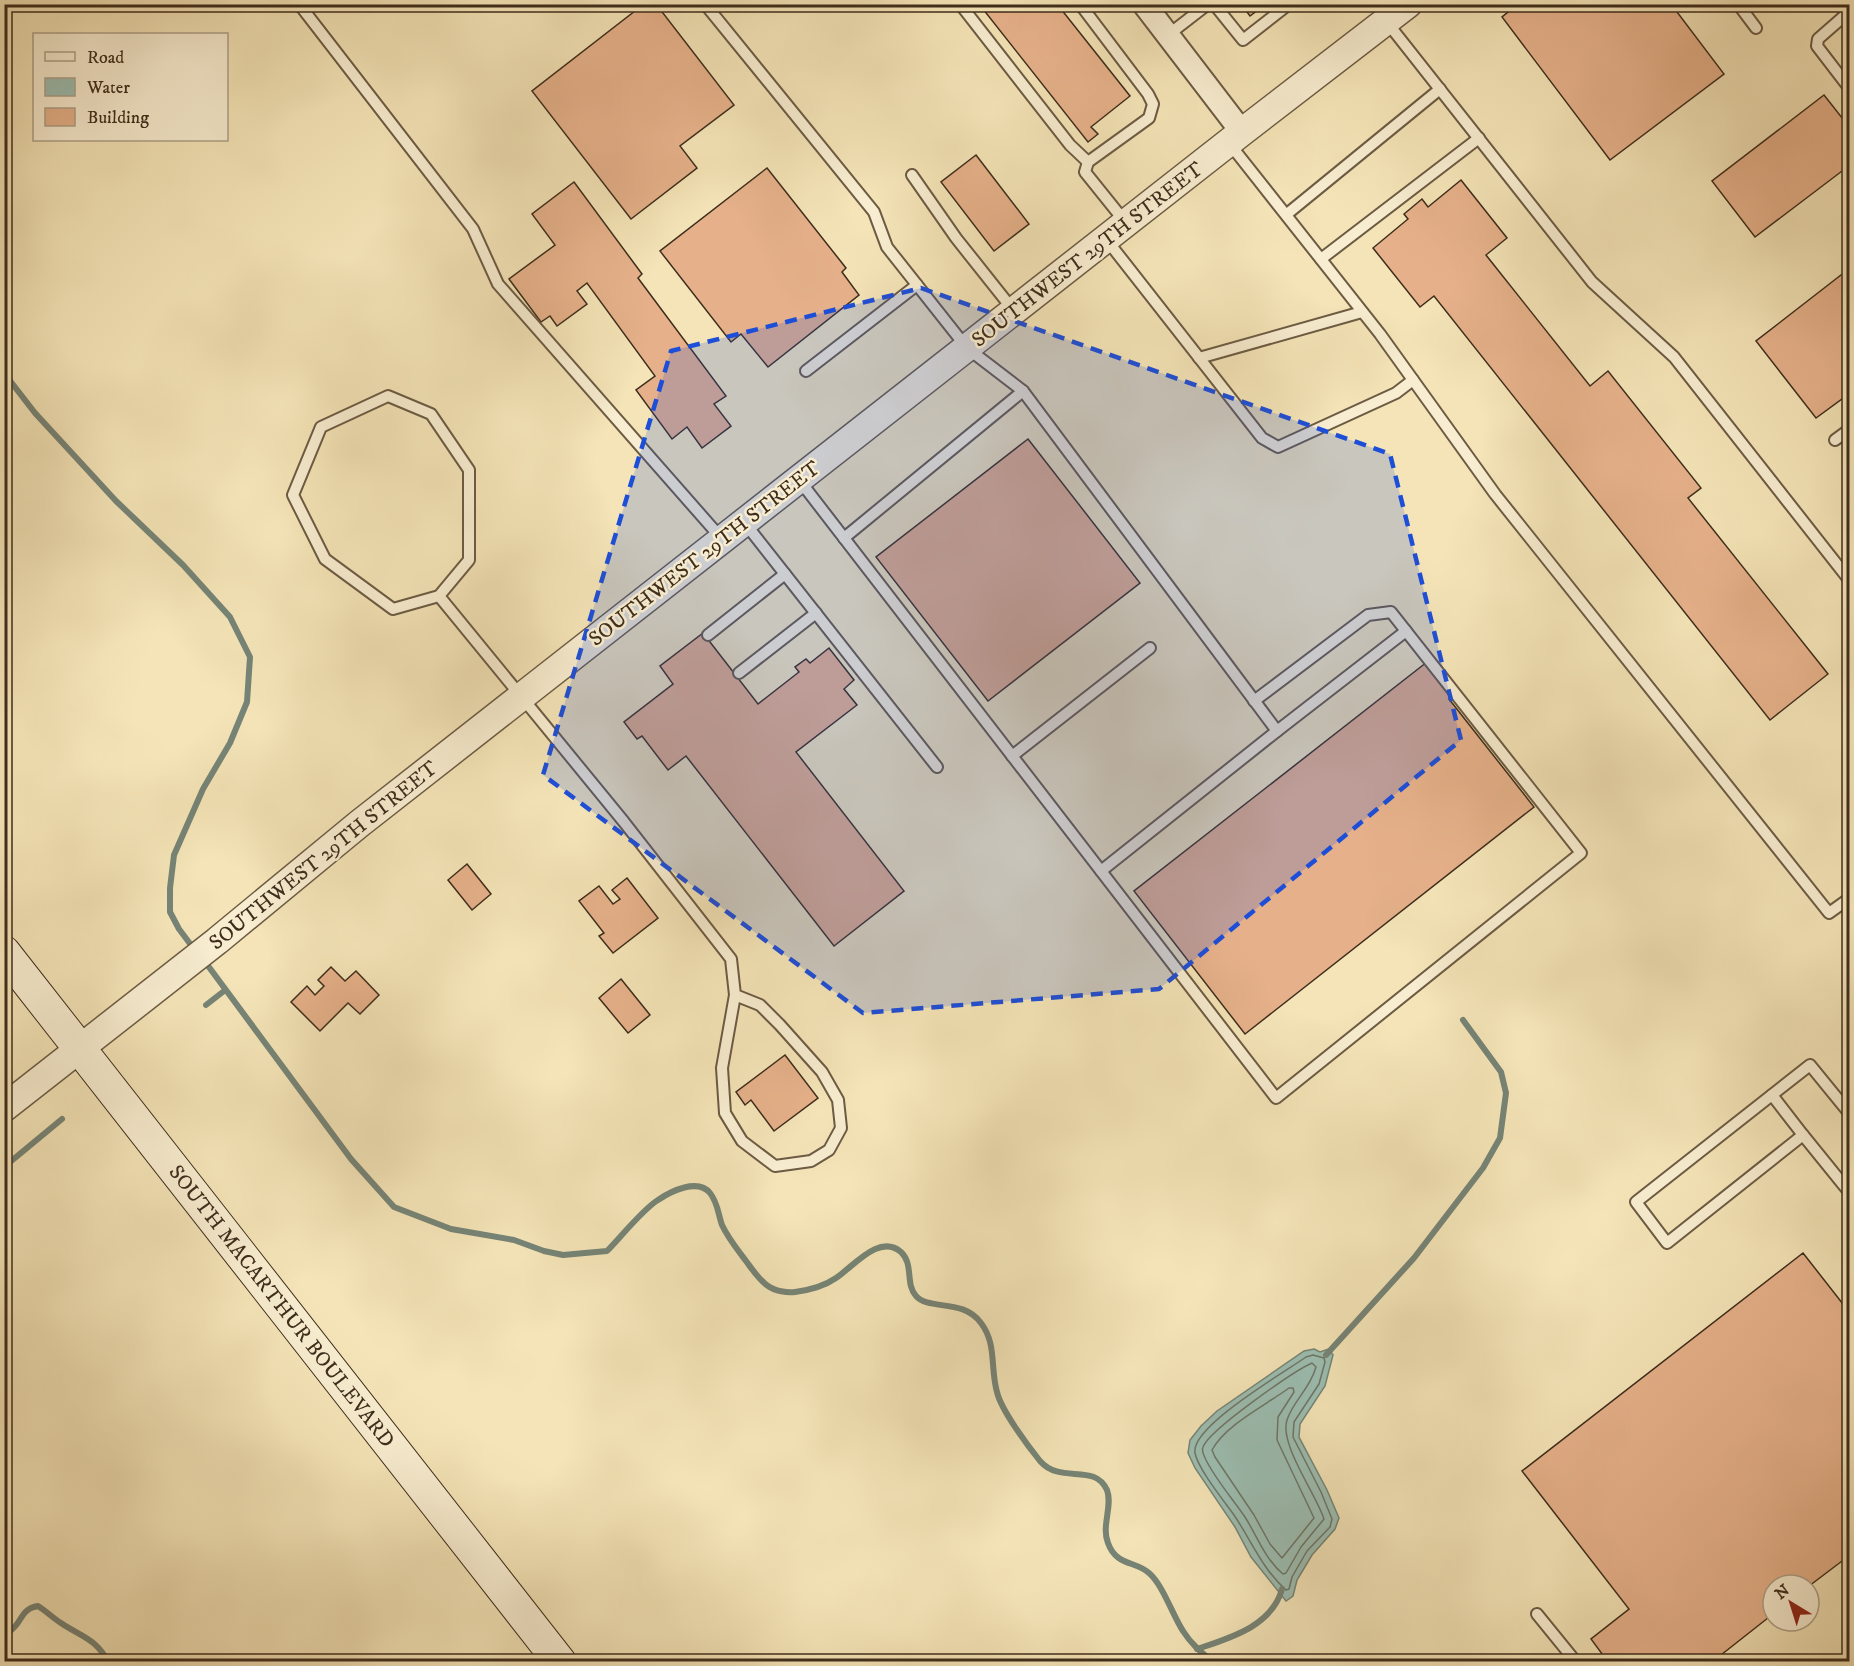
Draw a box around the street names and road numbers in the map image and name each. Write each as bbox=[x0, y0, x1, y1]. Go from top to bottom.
street label: SOUTHWEST 29TH STREET bbox=[967, 156, 1209, 353]
street label: SOUTHWEST 29TH STREET bbox=[584, 455, 826, 652]
street label: SOUTHWEST 29TH STREET bbox=[204, 755, 443, 956]
street label: SOUTH MACARTHUR BOULEVARD bbox=[163, 1160, 400, 1453]

